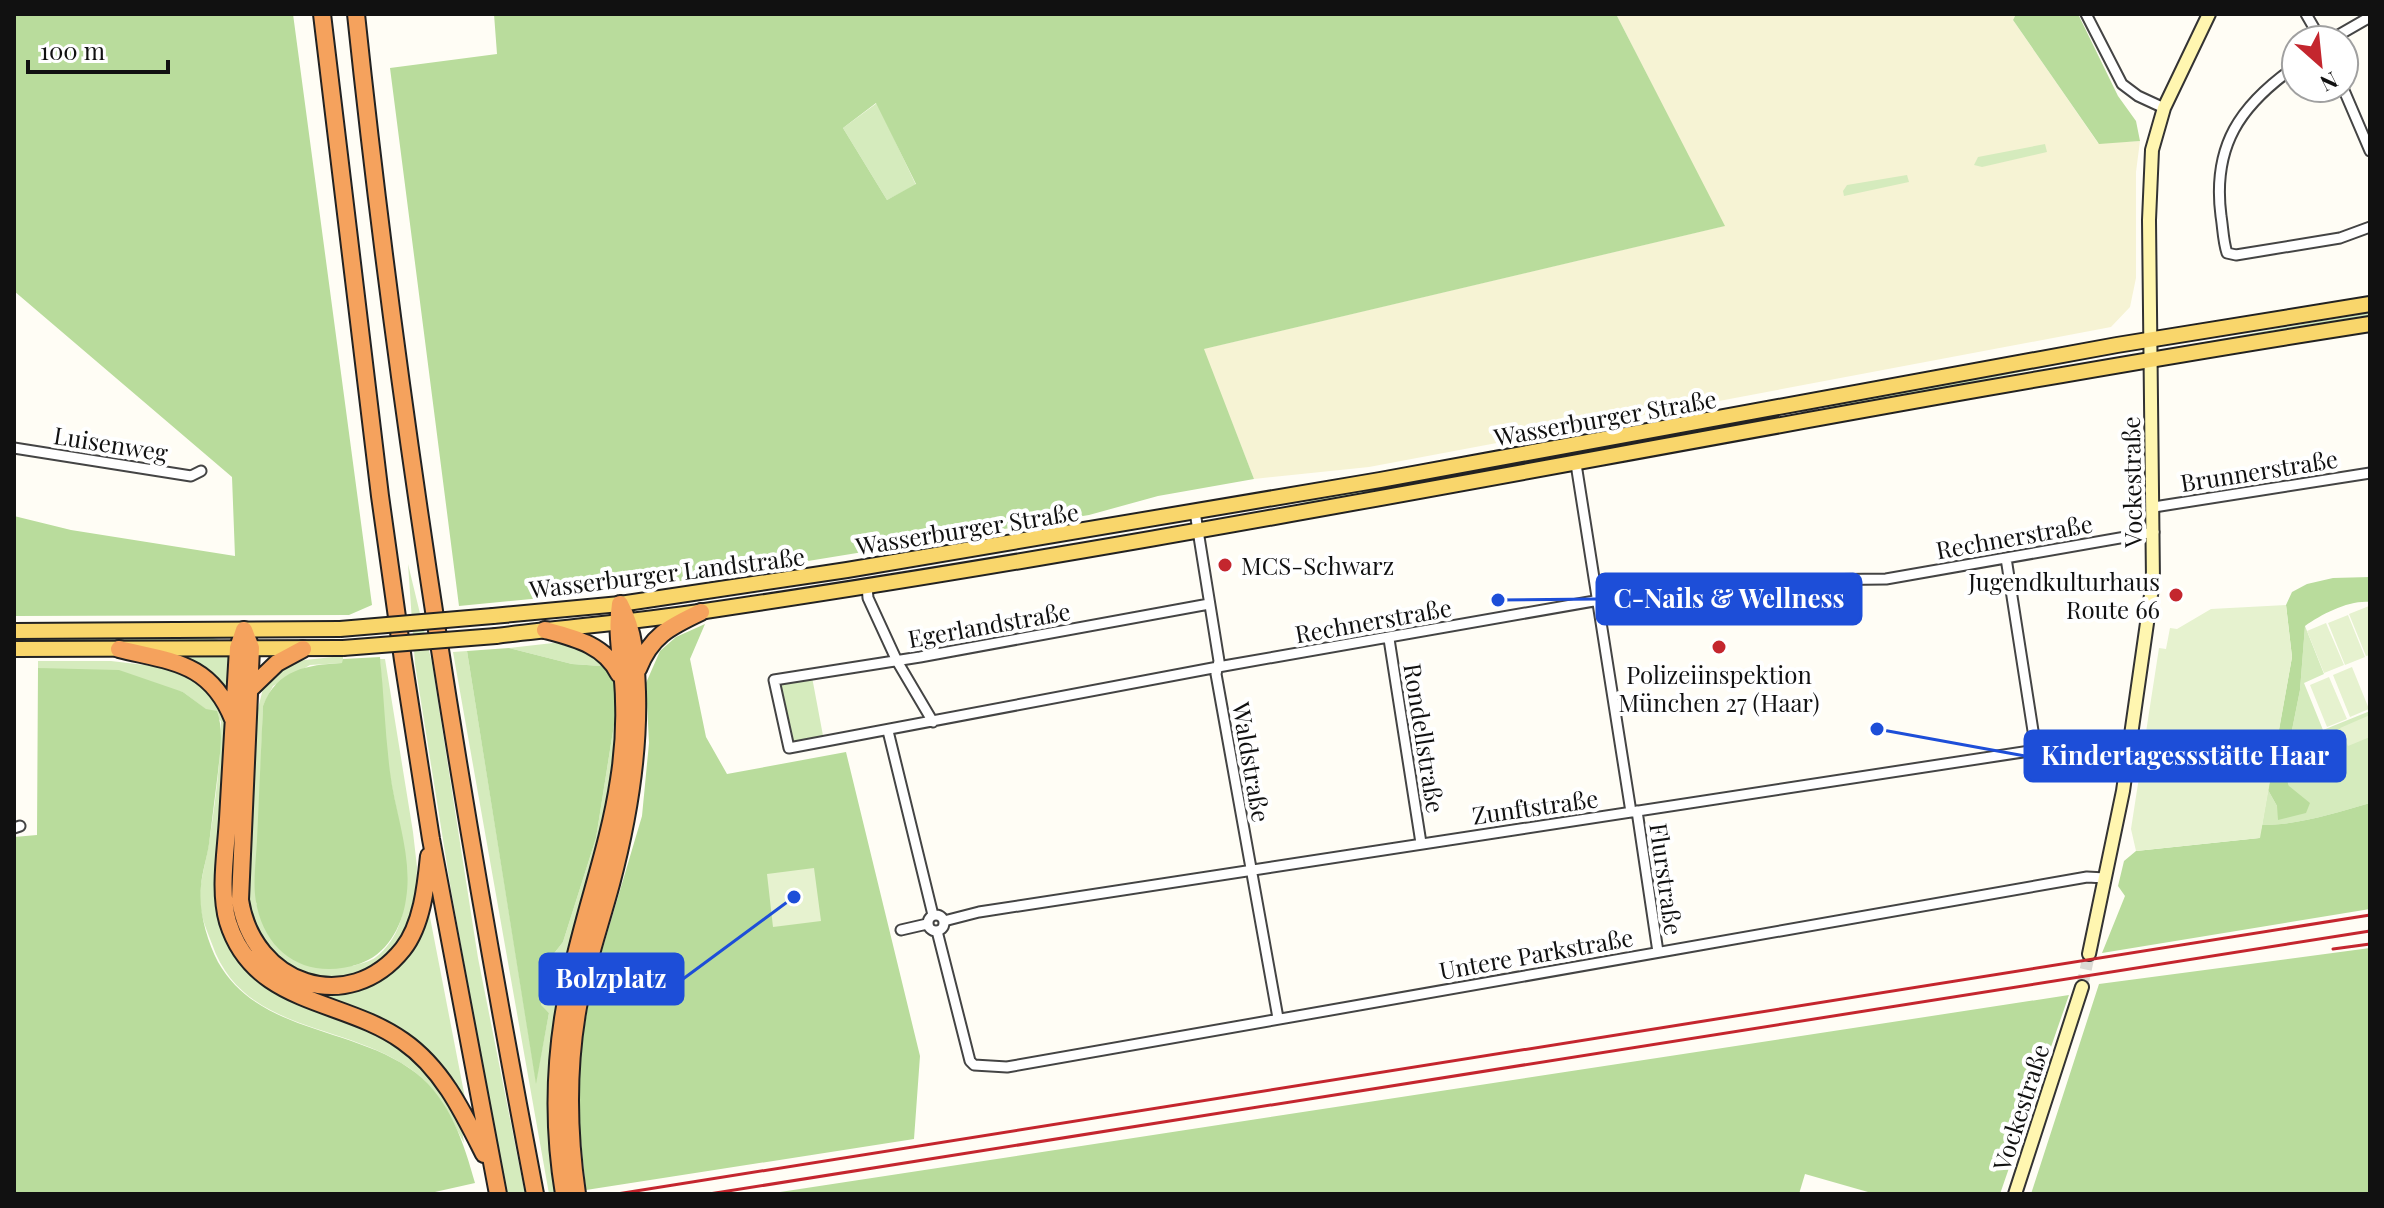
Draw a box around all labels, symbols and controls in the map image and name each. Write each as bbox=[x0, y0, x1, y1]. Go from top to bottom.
scale bar bbox=[28, 24, 168, 74]
north arrow bbox=[2280, 24, 2360, 104]
text: 100 m bbox=[40, 34, 105, 66]
text: N bbox=[2316, 66, 2343, 100]
street label: Wasserburger Straße bbox=[1490, 382, 1719, 452]
street label: Vockestraße bbox=[2114, 416, 2148, 549]
street label: Luisenweg bbox=[52, 418, 171, 468]
street label: Brunnerstraße bbox=[2178, 442, 2340, 498]
street label: Wasserburger Straße bbox=[852, 495, 1081, 562]
street label: Rechnerstraße bbox=[1933, 506, 2095, 566]
street label: Wasserburger Landstraße bbox=[526, 539, 807, 605]
place label: MCS-Schwarz bbox=[1241, 549, 1394, 581]
marker: MCS-Schwarz bbox=[1216, 556, 1234, 574]
place label: Jugendkulturhaus Route 66 bbox=[1967, 565, 2160, 625]
callout: C-Nails & Wellness bbox=[1597, 574, 1861, 624]
text: C-Nails & Wellness bbox=[1613, 580, 1845, 615]
marker: Jugendkulturhaus Route 66 bbox=[2167, 586, 2185, 604]
street label: Rechnerstraße bbox=[1292, 590, 1454, 650]
street label: Egerlandstraße bbox=[905, 594, 1073, 654]
marker: Polizeiinspektion München 27 (Haar) bbox=[1710, 638, 1728, 656]
place label: Polizeiinspektion München 27 (Haar) bbox=[1618, 658, 1820, 718]
street label: Rondellstraße bbox=[1397, 661, 1453, 815]
street label: Waldstraße bbox=[1226, 699, 1278, 824]
callout: Kindertagessstätte Haar bbox=[2025, 731, 2345, 781]
text: Kindertagessstätte Haar bbox=[2041, 737, 2329, 772]
street label: Zunftstraße bbox=[1470, 781, 1600, 831]
street label: Flurstraße bbox=[1643, 821, 1691, 937]
street label: Untere Parkstraße bbox=[1436, 920, 1636, 986]
callout: Bolzplatz bbox=[540, 954, 683, 1004]
text: Bolzplatz bbox=[556, 960, 666, 995]
street label: Vockestraße bbox=[1984, 1040, 2055, 1175]

